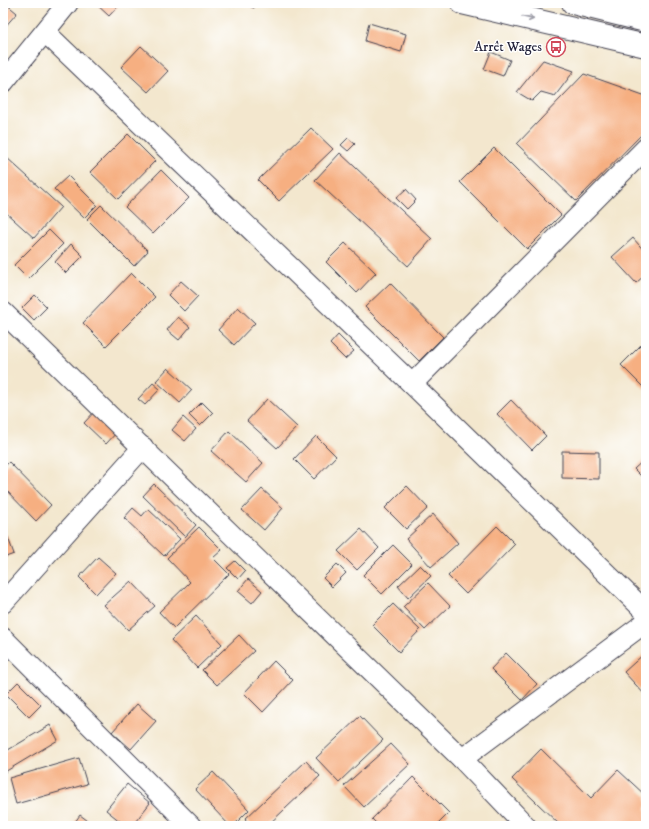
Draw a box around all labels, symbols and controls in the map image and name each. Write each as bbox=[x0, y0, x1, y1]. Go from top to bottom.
one-way arrow bbox=[521, 15, 534, 22]
bus stop icon: Arrêt Wages bbox=[545, 36, 567, 58]
place label: Arrêt Wages bbox=[474, 38, 542, 56]

